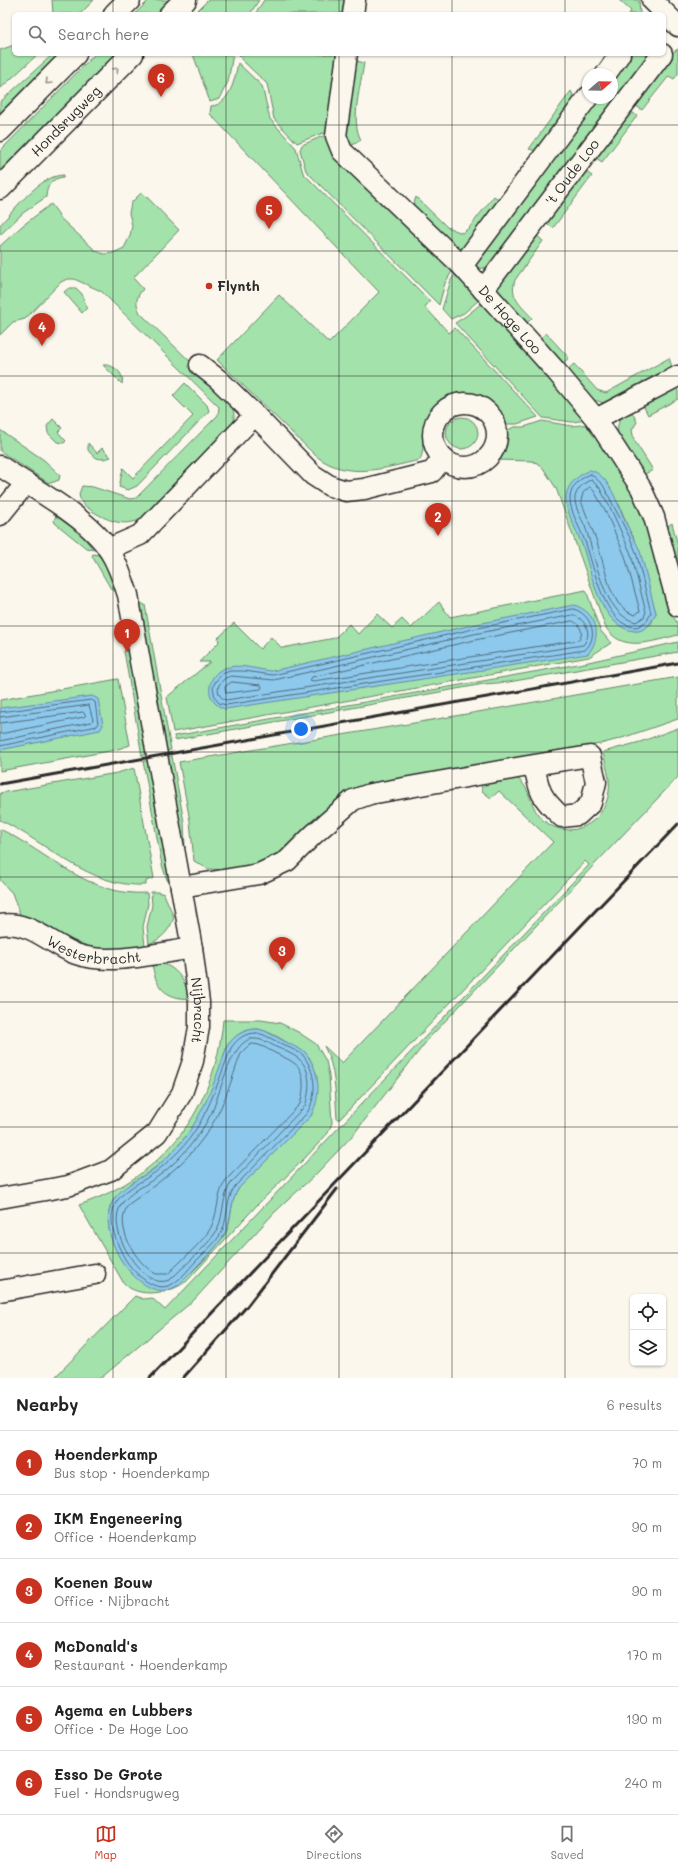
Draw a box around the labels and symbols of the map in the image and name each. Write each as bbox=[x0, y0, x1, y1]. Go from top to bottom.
pin: 6 bbox=[148, 64, 174, 97]
one-way arrow bbox=[111, 67, 119, 75]
north arrow bbox=[582, 68, 618, 104]
one-way arrow bbox=[45, 77, 53, 85]
street label: Hondsrugweg bbox=[26, 81, 105, 160]
street label: 't Oude Loo bbox=[541, 135, 603, 209]
pin: 5 bbox=[256, 196, 282, 229]
place label: Flynth bbox=[217, 276, 260, 295]
marker: Flynth bbox=[204, 281, 214, 291]
street label: De Hoge Loo bbox=[474, 281, 546, 358]
pin: 4 bbox=[29, 313, 55, 346]
pin: 2 bbox=[425, 503, 451, 536]
pin: 1 bbox=[114, 619, 140, 652]
your location bbox=[291, 719, 311, 739]
street label: Westerbracht bbox=[44, 931, 142, 968]
pin: 3 bbox=[269, 937, 295, 970]
street label: Nijbracht bbox=[187, 976, 209, 1045]

